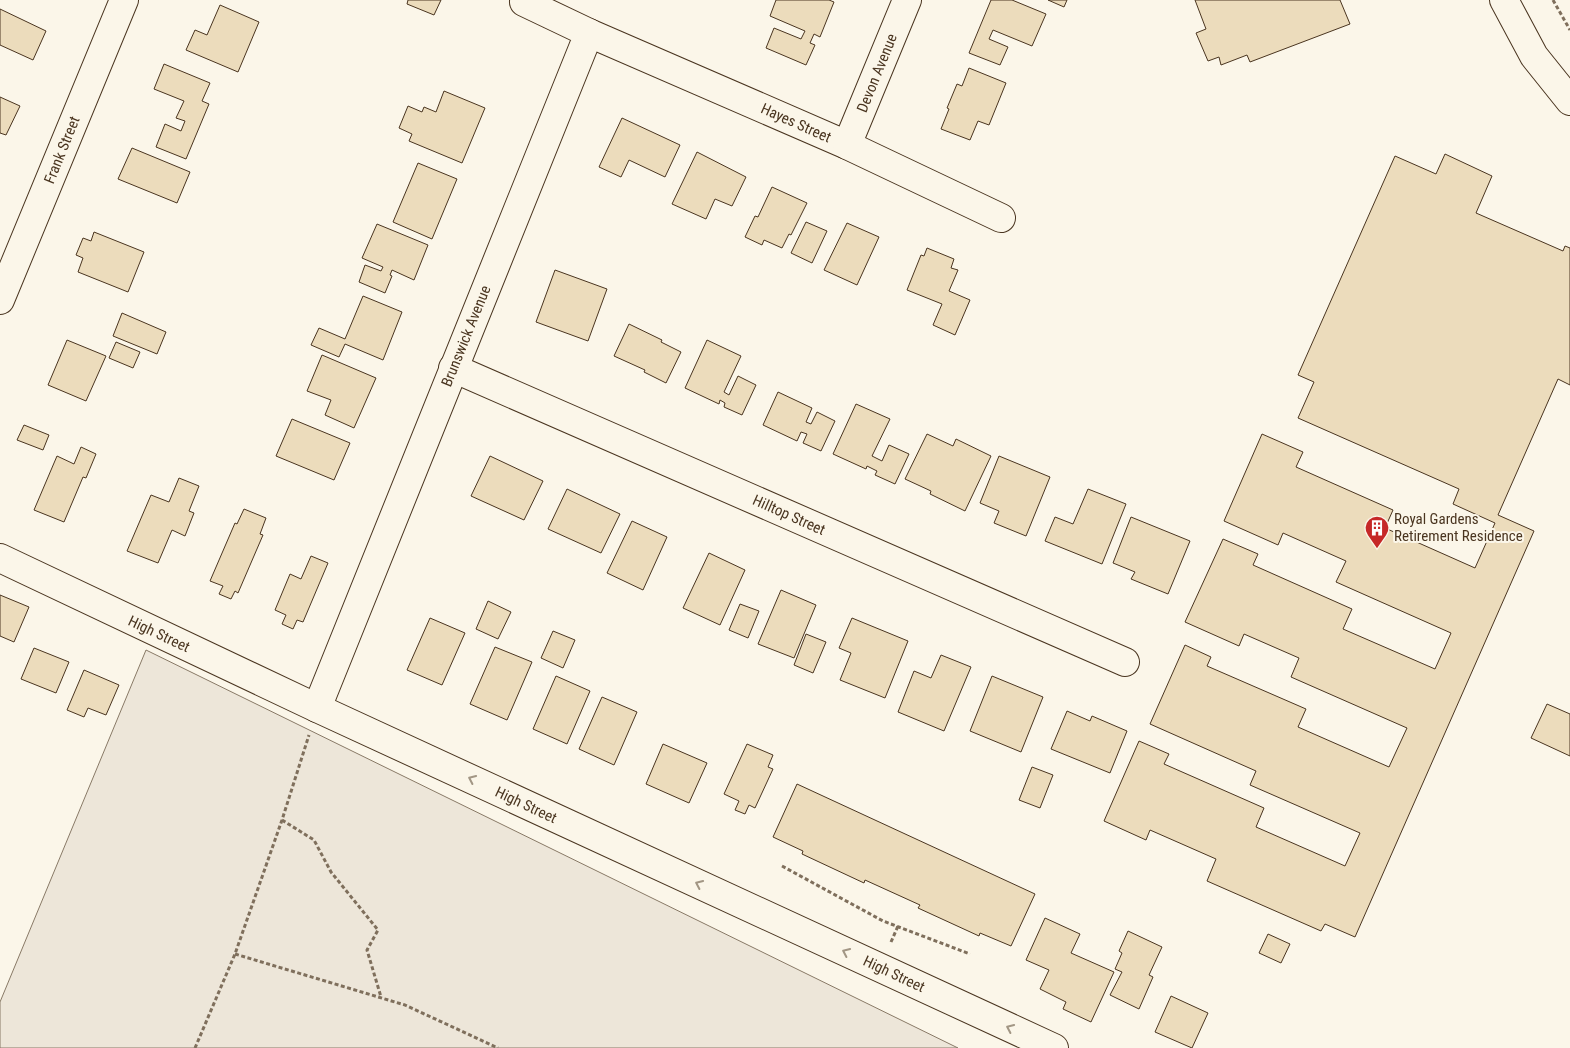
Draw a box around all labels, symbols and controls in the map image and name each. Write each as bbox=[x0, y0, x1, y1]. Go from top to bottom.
street label: Devon Avenue bbox=[853, 31, 901, 115]
street label: Hayes Street bbox=[758, 100, 834, 146]
street label: Frank Street bbox=[40, 114, 84, 186]
street label: Brunswick Avenue bbox=[437, 283, 495, 389]
street label: Hilltop Street bbox=[750, 491, 828, 539]
place label: Royal Gardens Retirement Residence bbox=[1394, 510, 1523, 545]
building icon: Royal Gardens Retirement Residence bbox=[1364, 515, 1390, 549]
street label: High Street bbox=[125, 612, 193, 656]
one-way arrow bbox=[468, 775, 477, 786]
street label: High Street bbox=[492, 783, 560, 827]
one-way arrow bbox=[695, 880, 704, 890]
one-way arrow bbox=[842, 948, 851, 959]
street label: High Street bbox=[860, 952, 928, 996]
one-way arrow bbox=[1006, 1023, 1015, 1034]

